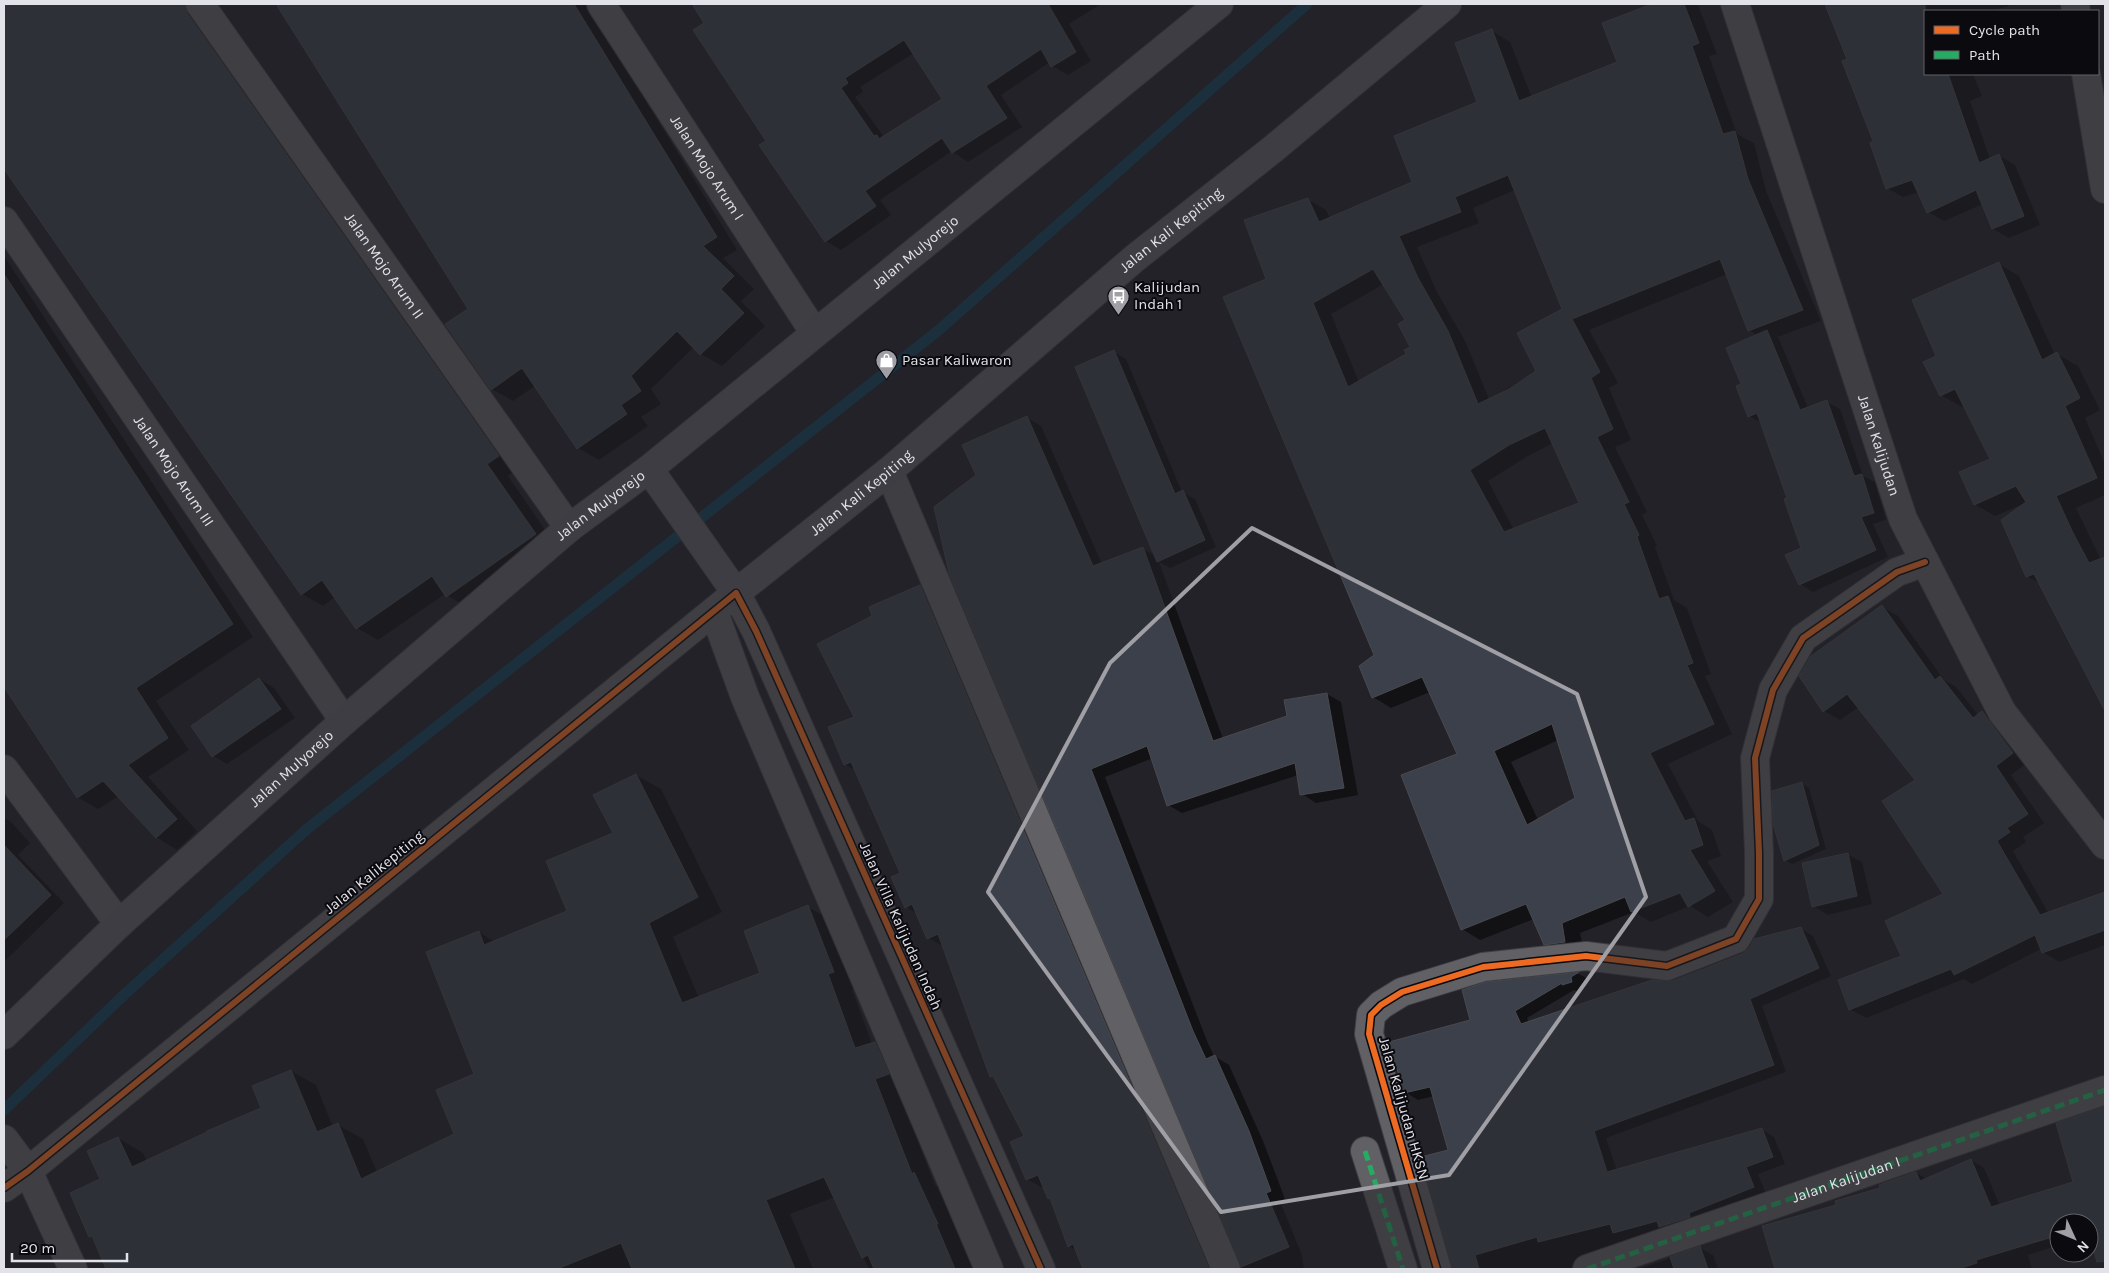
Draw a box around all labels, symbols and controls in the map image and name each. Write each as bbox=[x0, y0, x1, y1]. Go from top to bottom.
legend bbox=[1924, 10, 2099, 75]
text: Cycle path bbox=[1969, 21, 2040, 39]
text: Path bbox=[1969, 46, 2000, 64]
street label: Jalan Mojo Arum I bbox=[666, 112, 748, 224]
street label: Jalan Kali Kepiting bbox=[1116, 183, 1226, 277]
street label: Jalan Mojo Arum II bbox=[341, 209, 428, 322]
street label: Jalan Mulyorejo bbox=[868, 211, 962, 293]
place label: Kalijudan Indah 1 bbox=[1134, 278, 1200, 313]
bus stop icon: Kalijudan Indah 1 bbox=[1106, 284, 1130, 315]
shop icon: Pasar Kaliwaron bbox=[874, 348, 898, 379]
place label: Pasar Kaliwaron bbox=[902, 351, 1012, 369]
street label: Jalan Kalijudan bbox=[1854, 392, 1904, 498]
street label: Jalan Mojo Arum III bbox=[130, 412, 218, 530]
street label: Jalan Kali Kepiting bbox=[806, 445, 917, 539]
street label: Jalan Mulyorejo bbox=[552, 466, 648, 544]
street label: Jalan Mulyorejo bbox=[246, 726, 337, 811]
street label: Jalan Kalikepiting bbox=[321, 826, 428, 918]
street label: Jalan Villa Kalijudan Indah bbox=[856, 839, 946, 1013]
street label: Jalan Kalijudan HKSN bbox=[1375, 1035, 1433, 1181]
street label: Jalan Kalijudan I bbox=[1789, 1153, 1902, 1207]
north arrow bbox=[2049, 1213, 2099, 1263]
scale bar bbox=[12, 1230, 128, 1262]
text: N bbox=[2073, 1237, 2093, 1256]
text: 20 m bbox=[20, 1239, 55, 1257]

